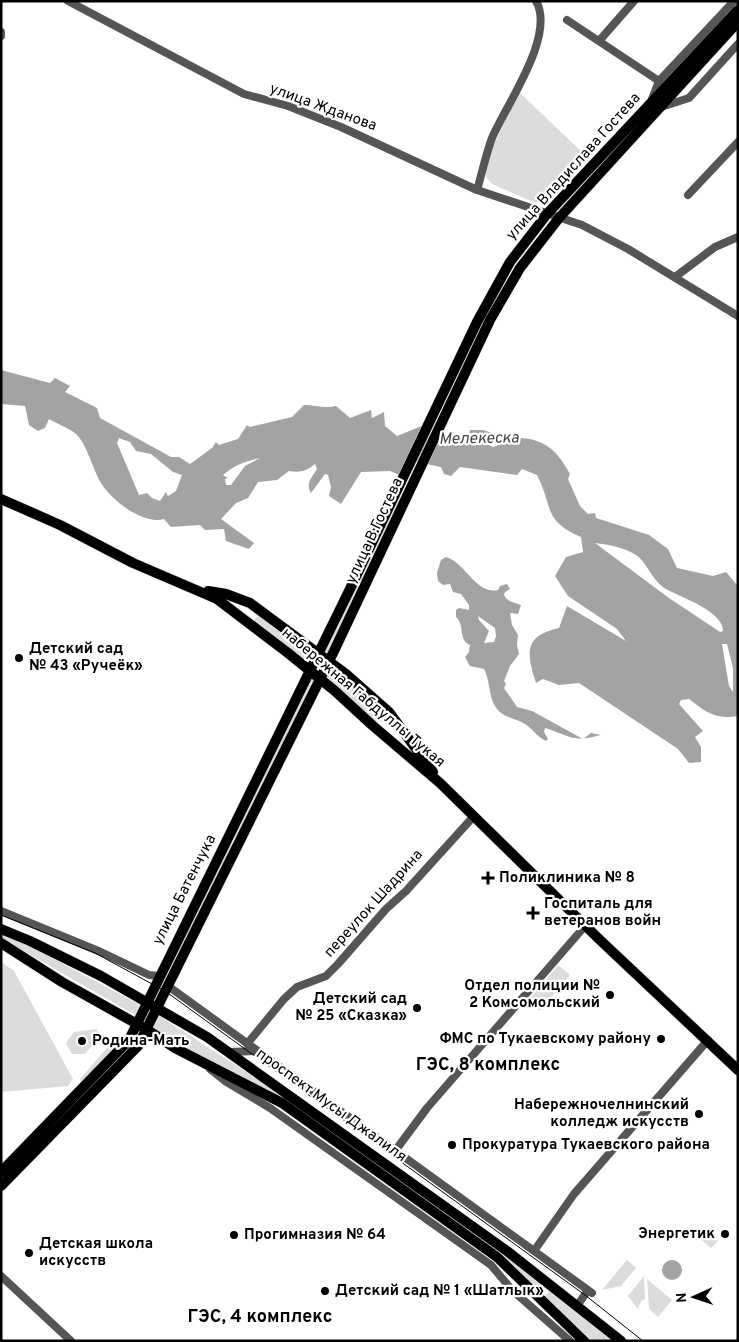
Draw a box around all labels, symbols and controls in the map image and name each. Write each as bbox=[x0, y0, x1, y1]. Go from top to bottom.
street label: улица Жданова bbox=[267, 80, 379, 136]
street label: улица Владислава Гостева bbox=[503, 89, 645, 245]
water label: Мелекеска bbox=[439, 428, 520, 450]
street label: улица В.Гостева bbox=[342, 475, 408, 587]
street label: набережная Габдуллы Тукая bbox=[277, 624, 449, 772]
place label: Детский сад № 43 «Ручеёк» bbox=[29, 640, 143, 676]
marker: Детский сад № 43 «Ручеёк» bbox=[13, 652, 25, 664]
street label: улица Батенчука bbox=[149, 831, 221, 949]
street label: переулок Шадрина bbox=[320, 846, 428, 962]
place label: Поликлиника № 8 bbox=[499, 869, 635, 888]
marker: Поликлиника № 8 bbox=[481, 871, 495, 885]
place label: Госпиталь для ветеранов войн bbox=[544, 895, 661, 931]
marker: Госпиталь для ветеранов войн bbox=[526, 906, 540, 920]
place label: Отдел полиции № 2 Комсомольский bbox=[464, 977, 600, 1013]
marker: Отдел полиции № 2 Комсомольский bbox=[604, 989, 616, 1001]
place label: Детский сад № 25 «Сказка» bbox=[295, 990, 407, 1026]
marker: Детский сад № 25 «Сказка» bbox=[411, 1002, 423, 1014]
place label: ФМС по Тукаевскому району bbox=[440, 1030, 651, 1049]
place label: Родина-Мать bbox=[92, 1032, 190, 1051]
marker: ФМС по Тукаевскому району bbox=[655, 1033, 667, 1045]
marker: Родина-Мать bbox=[76, 1035, 88, 1047]
street label: проспект Мусы Джалиля bbox=[252, 1045, 410, 1167]
district label: ГЭС, 8 комплекс bbox=[416, 1054, 560, 1077]
place label: Набережночелнинский колледж искусств bbox=[514, 1096, 689, 1132]
marker: Набережночелнинский колледж искусств bbox=[693, 1108, 705, 1120]
place label: Прокуратура Тукаевского района bbox=[462, 1136, 710, 1155]
marker: Прокуратура Тукаевского района bbox=[446, 1139, 458, 1151]
place label: Энергетик bbox=[638, 1225, 715, 1244]
place label: Прогимназия № 64 bbox=[244, 1226, 386, 1245]
marker: Энергетик bbox=[719, 1228, 731, 1240]
marker: Прогимназия № 64 bbox=[228, 1229, 240, 1241]
place label: Детская школа искусств bbox=[39, 1235, 153, 1271]
marker: Детская школа искусств bbox=[23, 1247, 35, 1259]
north arrow bbox=[669, 1272, 719, 1322]
place label: Детский сад № 1 «Шатлык» bbox=[335, 1282, 544, 1301]
marker: Детский сад № 1 «Шатлык» bbox=[319, 1285, 331, 1297]
text: N bbox=[674, 1292, 691, 1303]
district label: ГЭС, 4 комплекс bbox=[188, 1306, 332, 1329]

